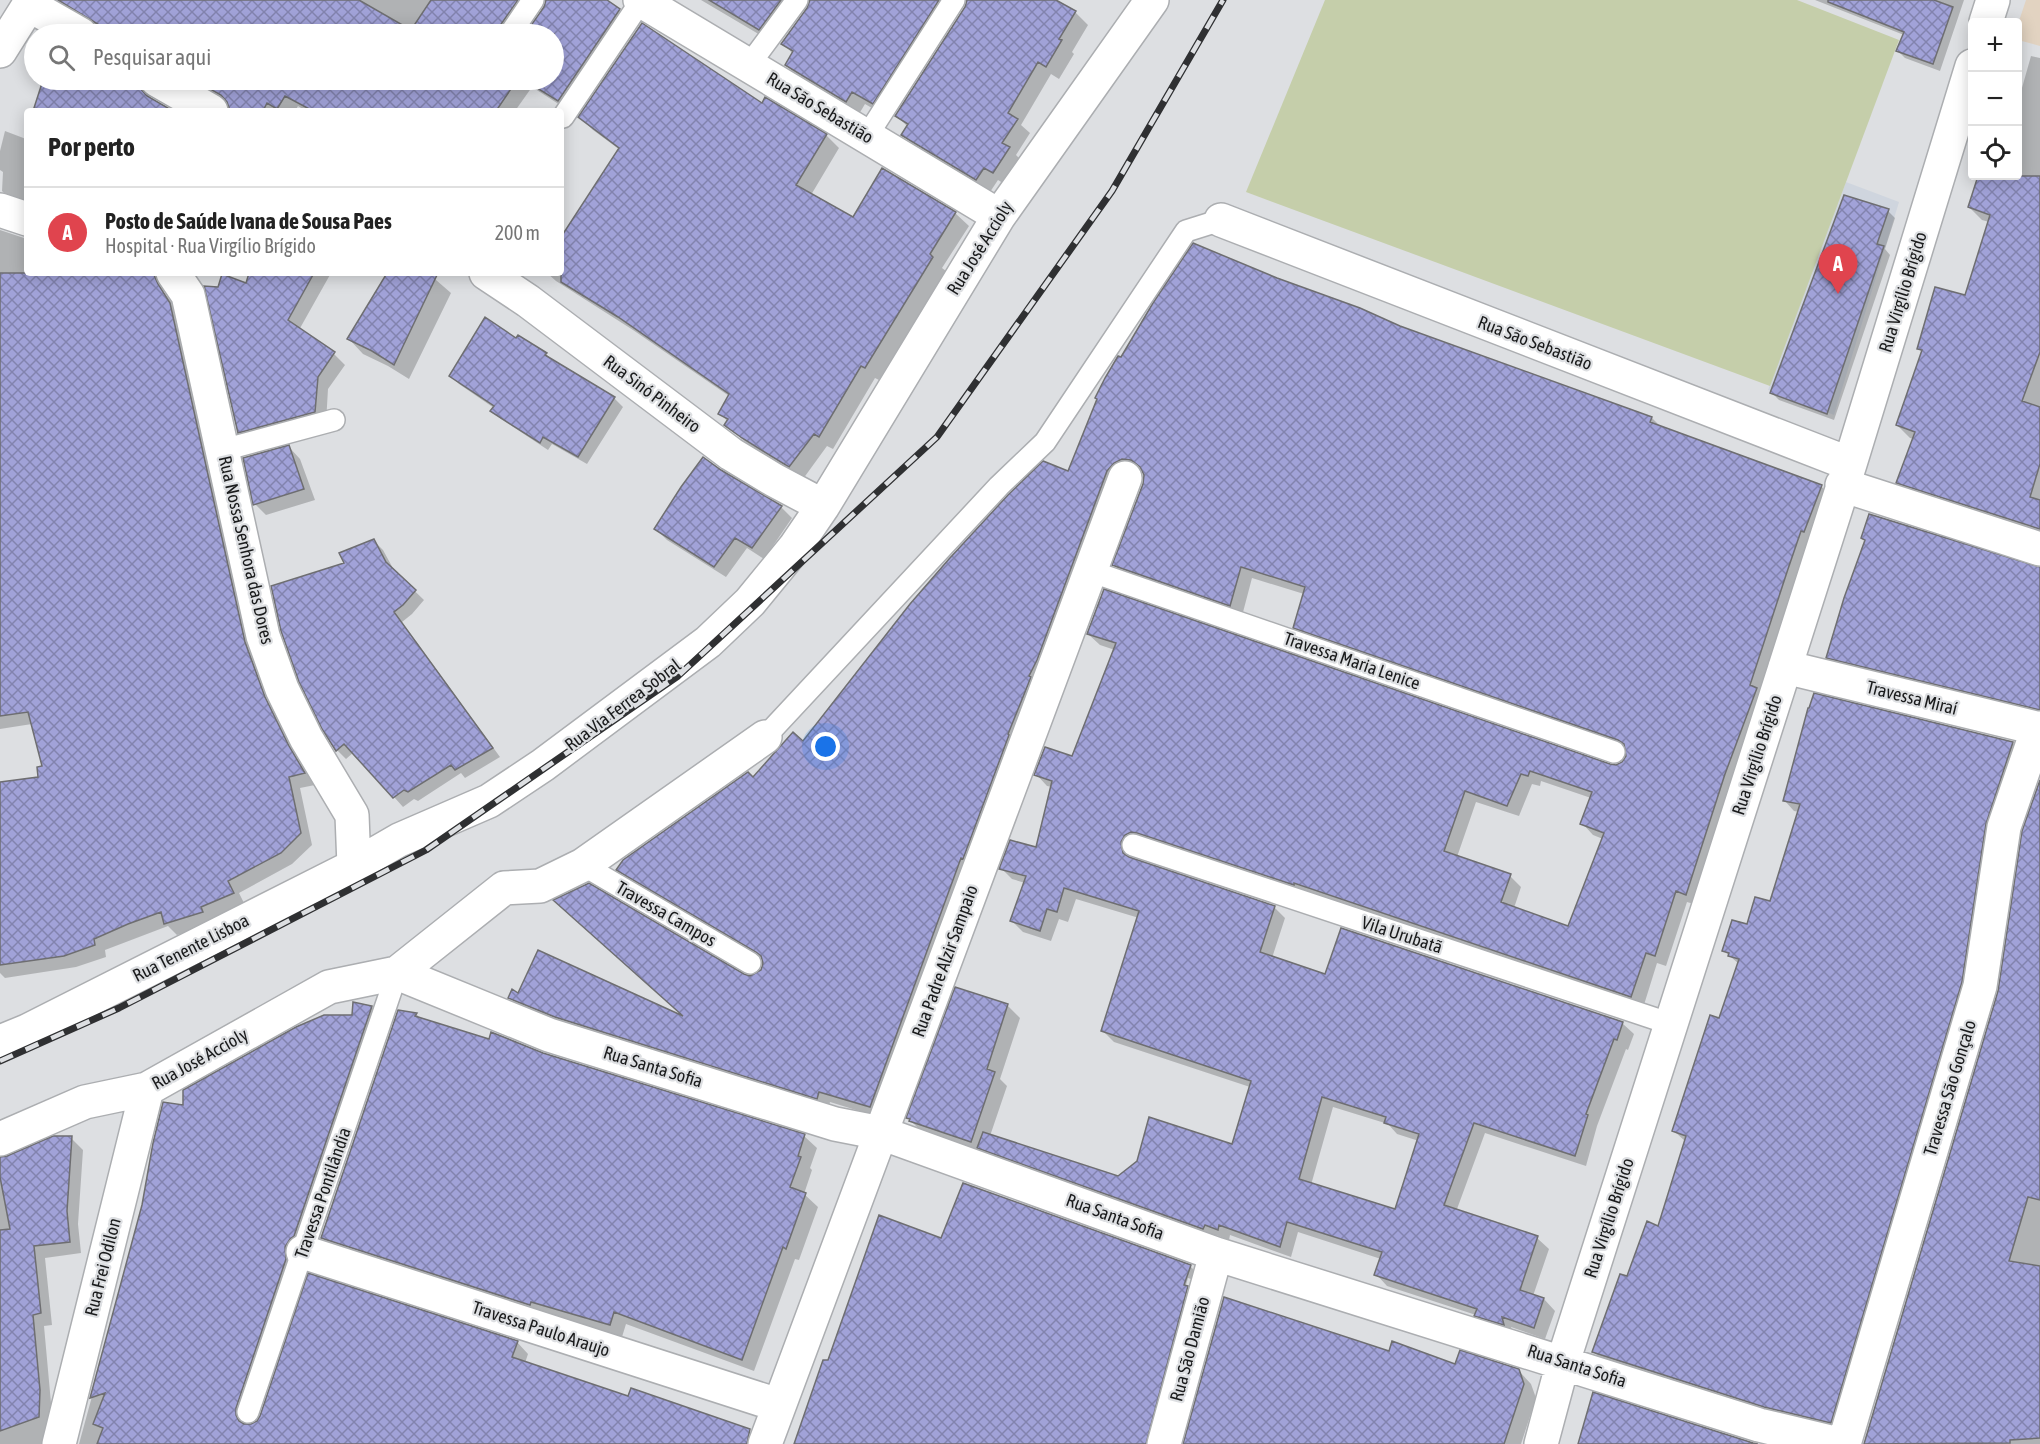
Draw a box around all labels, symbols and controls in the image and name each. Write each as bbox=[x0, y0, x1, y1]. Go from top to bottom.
map controls bbox=[1968, 18, 2022, 180]
button: + bbox=[1968, 18, 2022, 72]
search box bbox=[24, 24, 564, 90]
icon: search bbox=[45, 41, 78, 74]
text: Pesquisar aqui bbox=[93, 44, 211, 70]
street label: Rua São Sebastião bbox=[763, 68, 877, 148]
button: − bbox=[1968, 72, 2022, 126]
button: locate bbox=[1968, 126, 2022, 180]
text: Por perto bbox=[48, 132, 135, 162]
street label: Rua José Accioly bbox=[942, 197, 1017, 298]
text: Posto de Saúde Ivana de Sousa Paes bbox=[105, 208, 392, 234]
text: A bbox=[63, 221, 72, 244]
text: 200 m bbox=[495, 221, 540, 244]
street label: Rua Virgílio Brígido bbox=[1874, 229, 1931, 355]
text: Hospital · Rua Virgílio Brígido bbox=[105, 234, 316, 257]
pin: A bbox=[1818, 244, 1858, 294]
street label: Rua São Sebastião bbox=[1475, 311, 1595, 374]
street label: Rua Sinó Pinheiro bbox=[600, 350, 705, 437]
street label: Rua Nossa Senhora das Dores bbox=[215, 454, 278, 646]
street label: Travessa Maria Lenice bbox=[1281, 627, 1423, 694]
street label: Rua Via Ferrea Sobral bbox=[561, 654, 685, 755]
street label: Travessa Miraí bbox=[1865, 676, 1960, 719]
street label: Rua Virgílio Brígido bbox=[1727, 692, 1786, 817]
your location bbox=[811, 732, 840, 761]
street label: Travessa Campos bbox=[613, 877, 720, 951]
street label: Rua Padre Alzir Sampaio bbox=[907, 882, 982, 1040]
street label: Rua Tenente Lisboa bbox=[129, 909, 252, 986]
street label: Vila Urubatã bbox=[1359, 912, 1445, 957]
street label: Travessa São Gonçalo bbox=[1919, 1017, 1980, 1158]
street label: Rua José Accioly bbox=[148, 1024, 251, 1094]
street label: Rua Santa Sofia bbox=[601, 1041, 705, 1092]
street label: Travessa Pontilândia bbox=[290, 1125, 355, 1261]
street label: Rua Virgílio Brígido bbox=[1579, 1155, 1638, 1280]
street label: Rua Santa Sofia bbox=[1063, 1189, 1167, 1244]
street label: Rua Frei Odilon bbox=[80, 1216, 125, 1318]
street label: Rua São Damião bbox=[1165, 1294, 1214, 1404]
street label: Travessa Paulo Araujo bbox=[470, 1296, 613, 1361]
street label: Rua Santa Sofia bbox=[1525, 1340, 1629, 1391]

